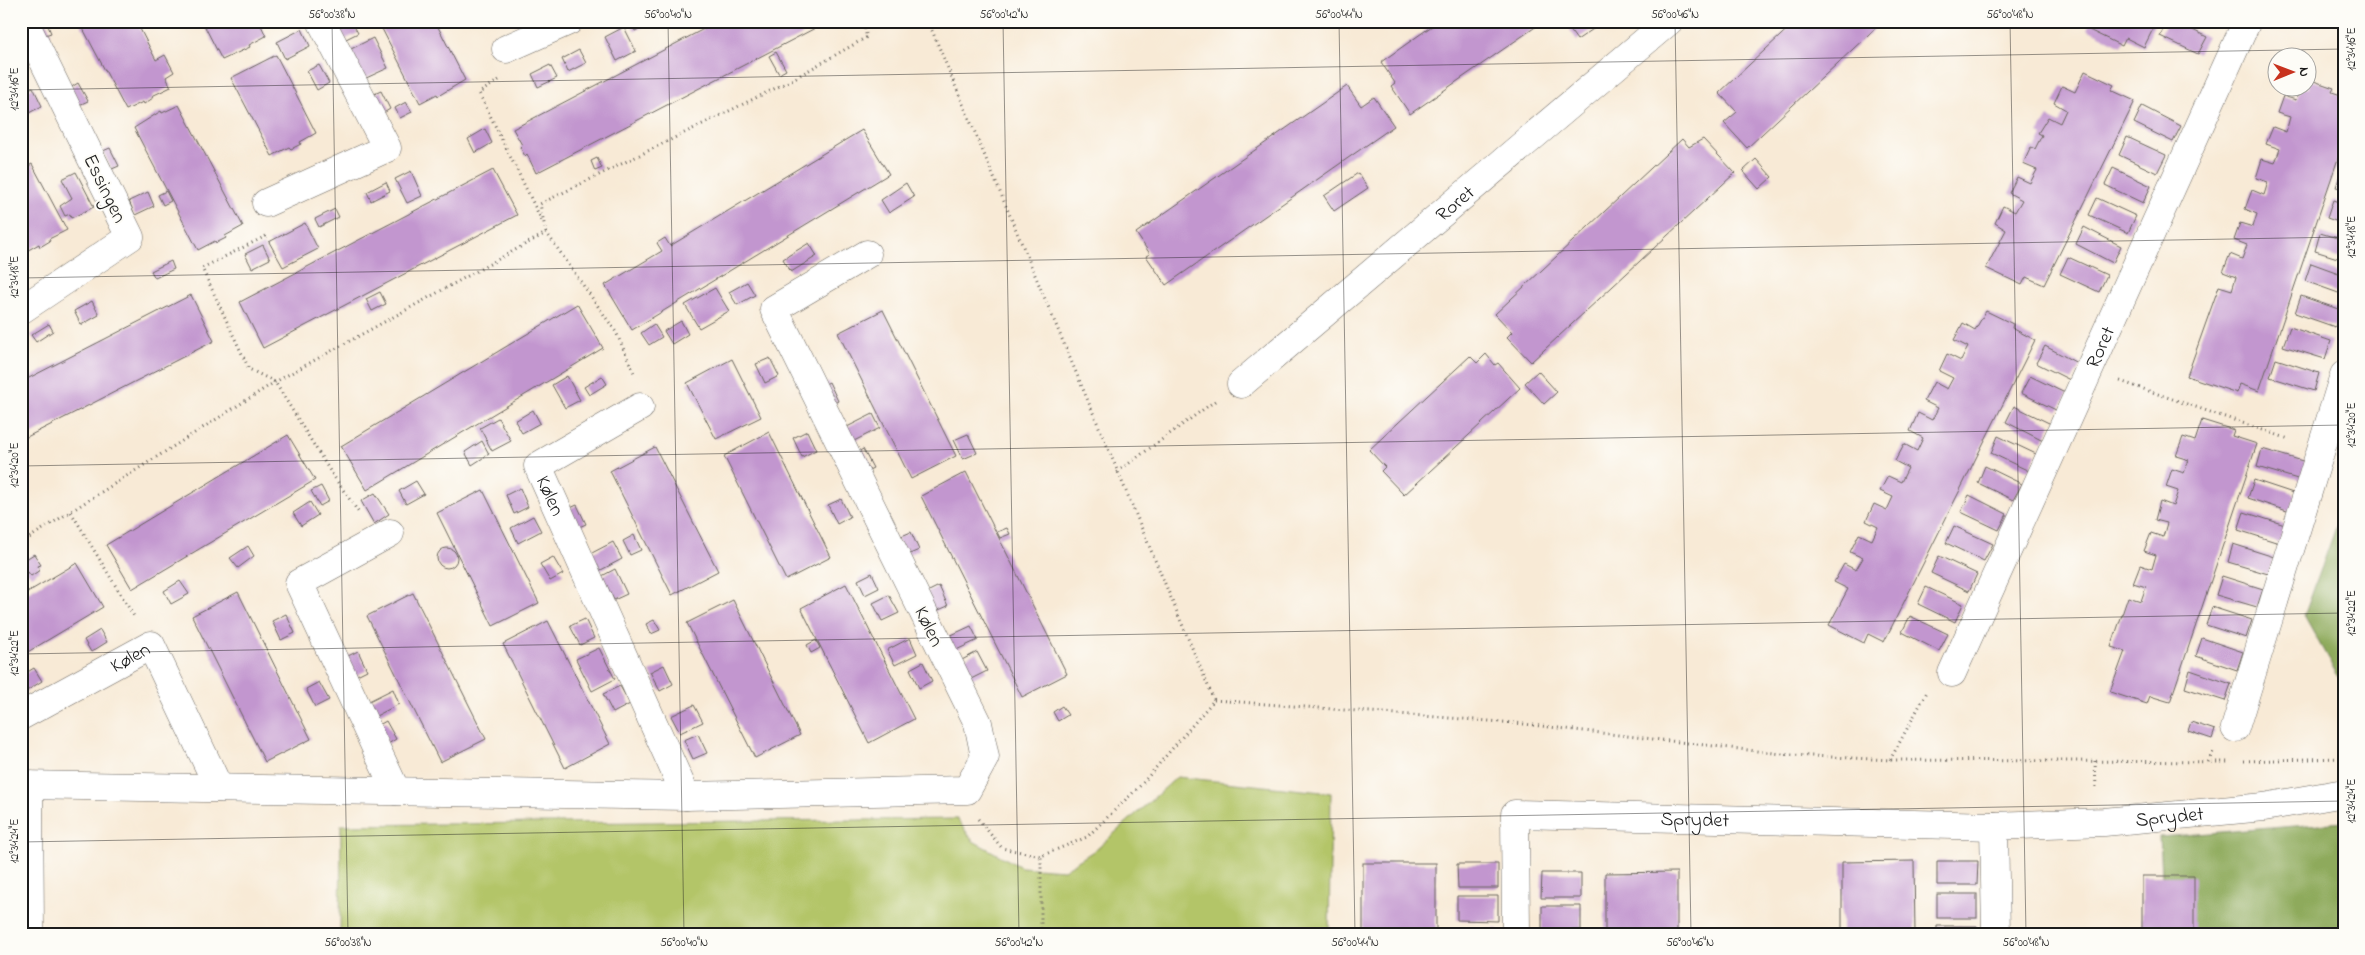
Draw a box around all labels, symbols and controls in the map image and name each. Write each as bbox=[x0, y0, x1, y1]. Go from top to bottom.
text: 56°00'38"N bbox=[308, 6, 356, 24]
text: 56°00'40"N bbox=[644, 6, 692, 24]
text: 56°00'42"N bbox=[980, 6, 1028, 24]
text: 56°00'44"N bbox=[1315, 6, 1363, 24]
text: 56°00'46"N bbox=[1651, 6, 1699, 24]
text: 56°00'48"N bbox=[1986, 6, 2034, 24]
text: 12°34'16"E bbox=[2343, 27, 2361, 71]
north arrow bbox=[2268, 48, 2318, 98]
text: 12°34'16"E bbox=[6, 67, 24, 111]
text: N bbox=[2293, 67, 2314, 77]
street label: Essingen bbox=[74, 150, 133, 229]
street label: Roret bbox=[1430, 180, 1482, 230]
text: 12°34'18"E bbox=[2343, 216, 2361, 258]
text: 12°34'18"E bbox=[6, 256, 24, 298]
street label: Roret bbox=[2080, 322, 2124, 374]
text: 12°34'20"E bbox=[2343, 402, 2361, 448]
text: 12°34'20"E bbox=[6, 442, 24, 488]
street label: Kølen bbox=[527, 471, 571, 521]
text: 12°34'22"E bbox=[2343, 590, 2361, 636]
street label: Kølen bbox=[906, 602, 950, 652]
text: 12°34'22"E bbox=[6, 630, 24, 676]
street label: Kølen bbox=[106, 636, 156, 681]
text: 12°34'24"E bbox=[2343, 778, 2361, 824]
street label: Sprydet bbox=[2134, 801, 2205, 836]
street label: Sprydet bbox=[1660, 806, 1730, 836]
text: 12°34'24"E bbox=[6, 818, 24, 864]
text: 56°00'38"N bbox=[324, 934, 372, 952]
text: 56°00'40"N bbox=[660, 934, 708, 952]
text: 56°00'42"N bbox=[995, 934, 1043, 952]
text: 56°00'44"N bbox=[1331, 934, 1379, 952]
text: 56°00'46"N bbox=[1666, 934, 1714, 952]
text: 56°00'48"N bbox=[2002, 934, 2050, 952]

